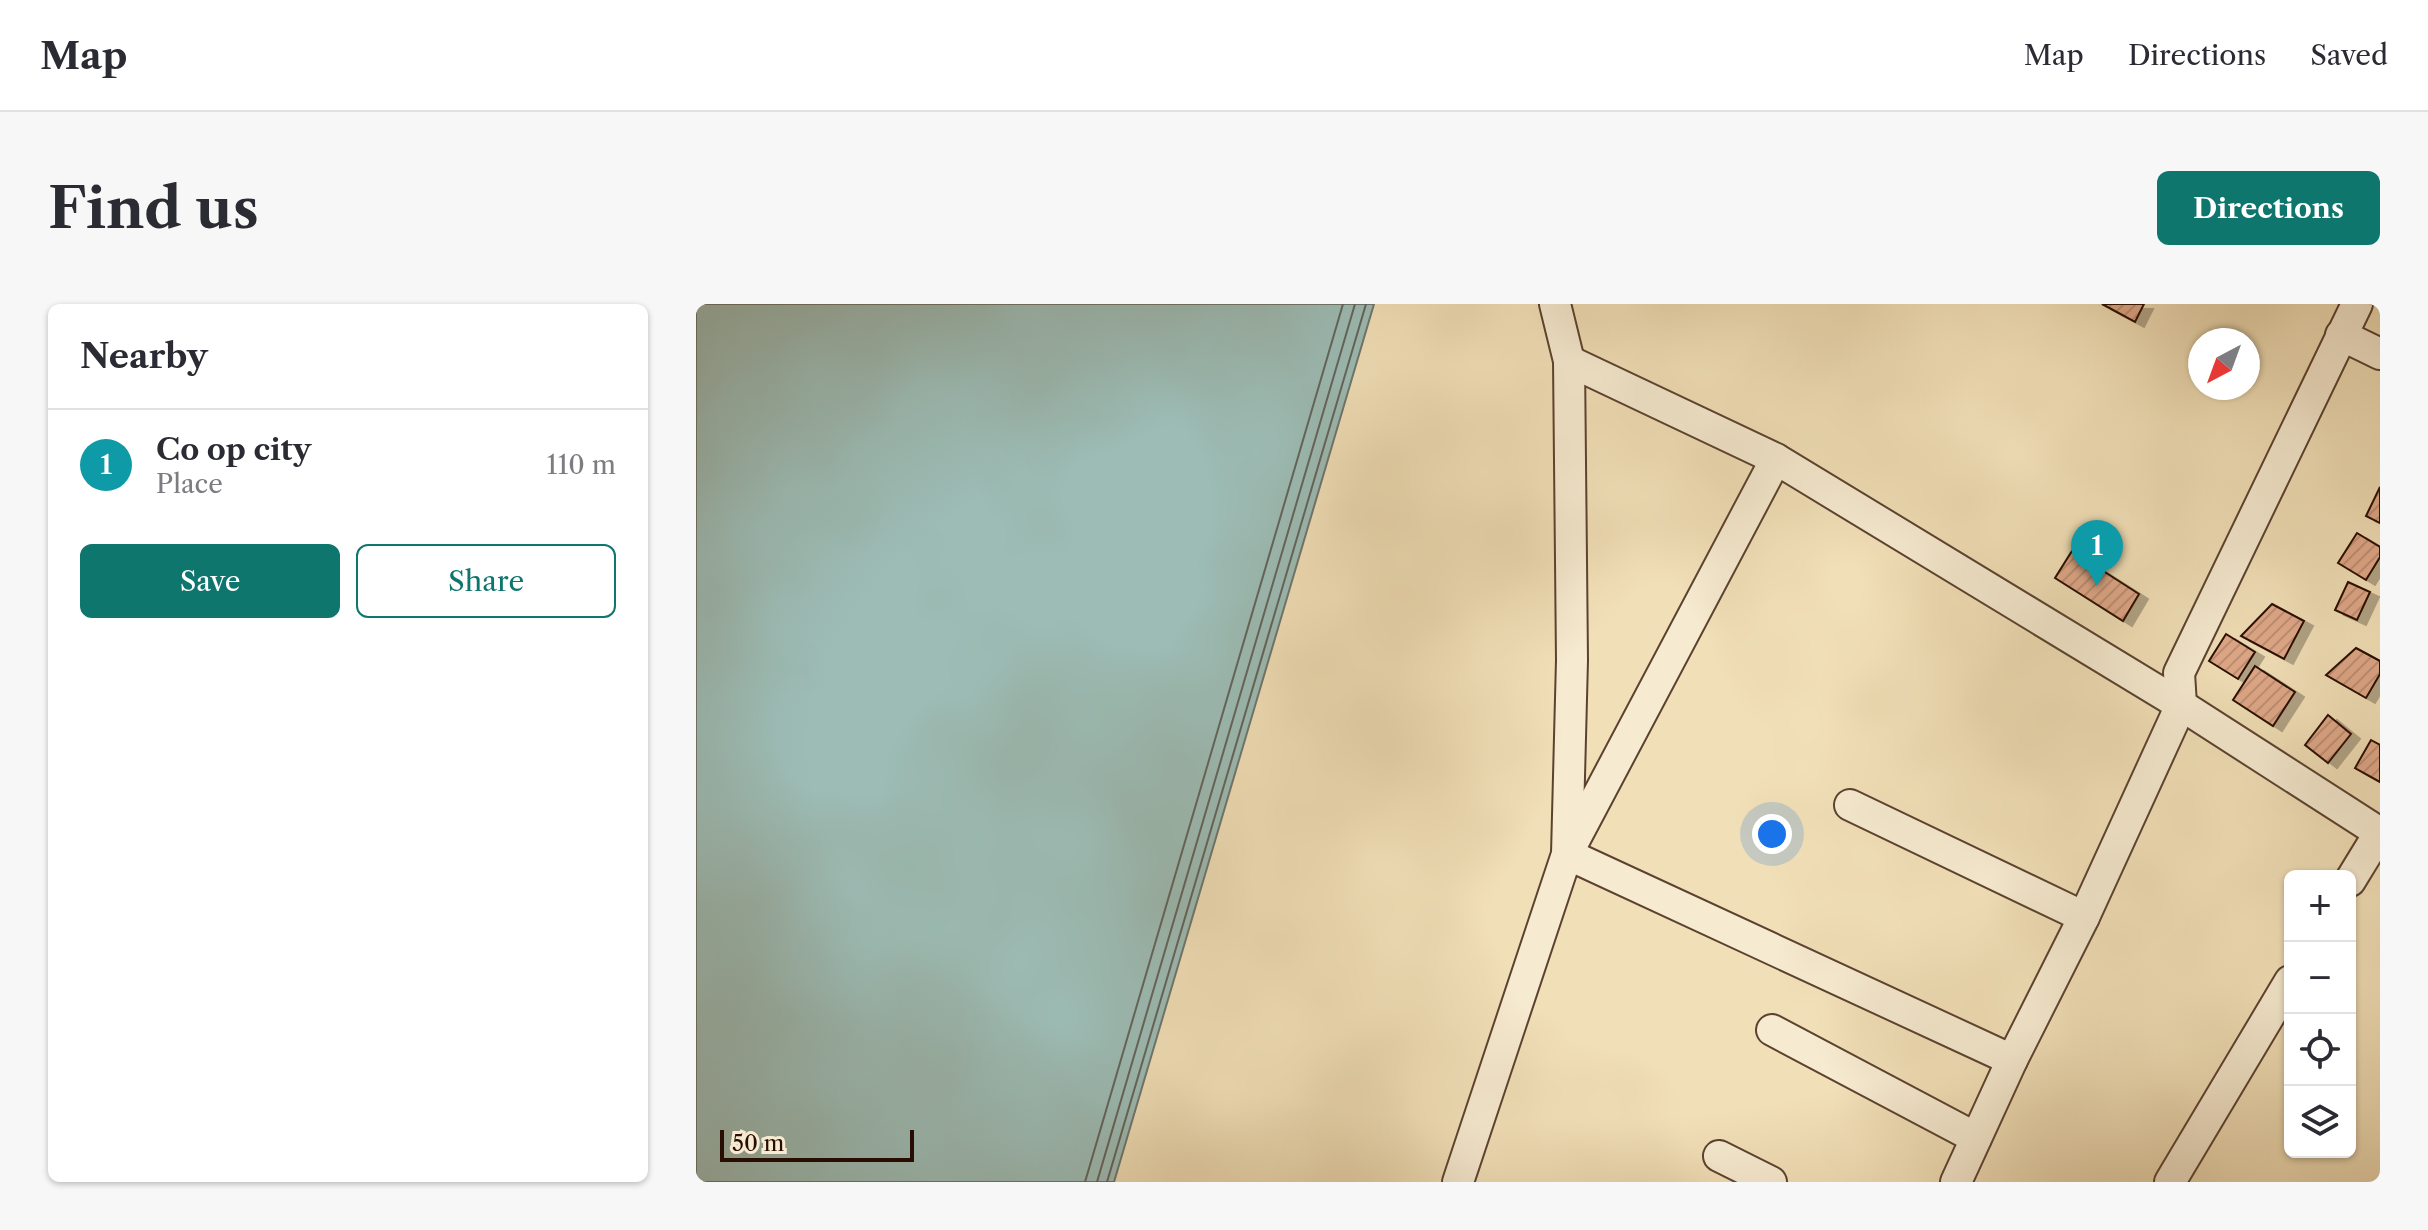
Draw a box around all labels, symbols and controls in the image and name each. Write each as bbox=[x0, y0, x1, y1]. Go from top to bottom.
text: Map bbox=[40, 32, 128, 79]
text: Map bbox=[2024, 38, 2084, 72]
text: Directions bbox=[2128, 38, 2266, 72]
text: Saved bbox=[2310, 38, 2388, 72]
button: Directions bbox=[2157, 171, 2380, 245]
text: Find us bbox=[48, 174, 259, 243]
north arrow bbox=[2188, 328, 2260, 400]
text: Nearby bbox=[80, 335, 208, 377]
text: Co op city bbox=[156, 431, 311, 468]
text: 1 bbox=[100, 449, 112, 481]
text: 110 m bbox=[547, 449, 616, 481]
text: Place bbox=[156, 468, 223, 500]
pin: 1 bbox=[2071, 520, 2123, 586]
button: Save bbox=[80, 544, 340, 618]
button: Share bbox=[356, 544, 616, 618]
your location bbox=[1752, 814, 1792, 854]
map controls bbox=[2284, 870, 2356, 1158]
button: + bbox=[2284, 870, 2356, 942]
button: − bbox=[2284, 942, 2356, 1014]
button: locate bbox=[2284, 1014, 2356, 1086]
button: layers bbox=[2284, 1086, 2356, 1158]
scale bar bbox=[720, 1126, 914, 1162]
text: 50 m bbox=[732, 1130, 784, 1157]

